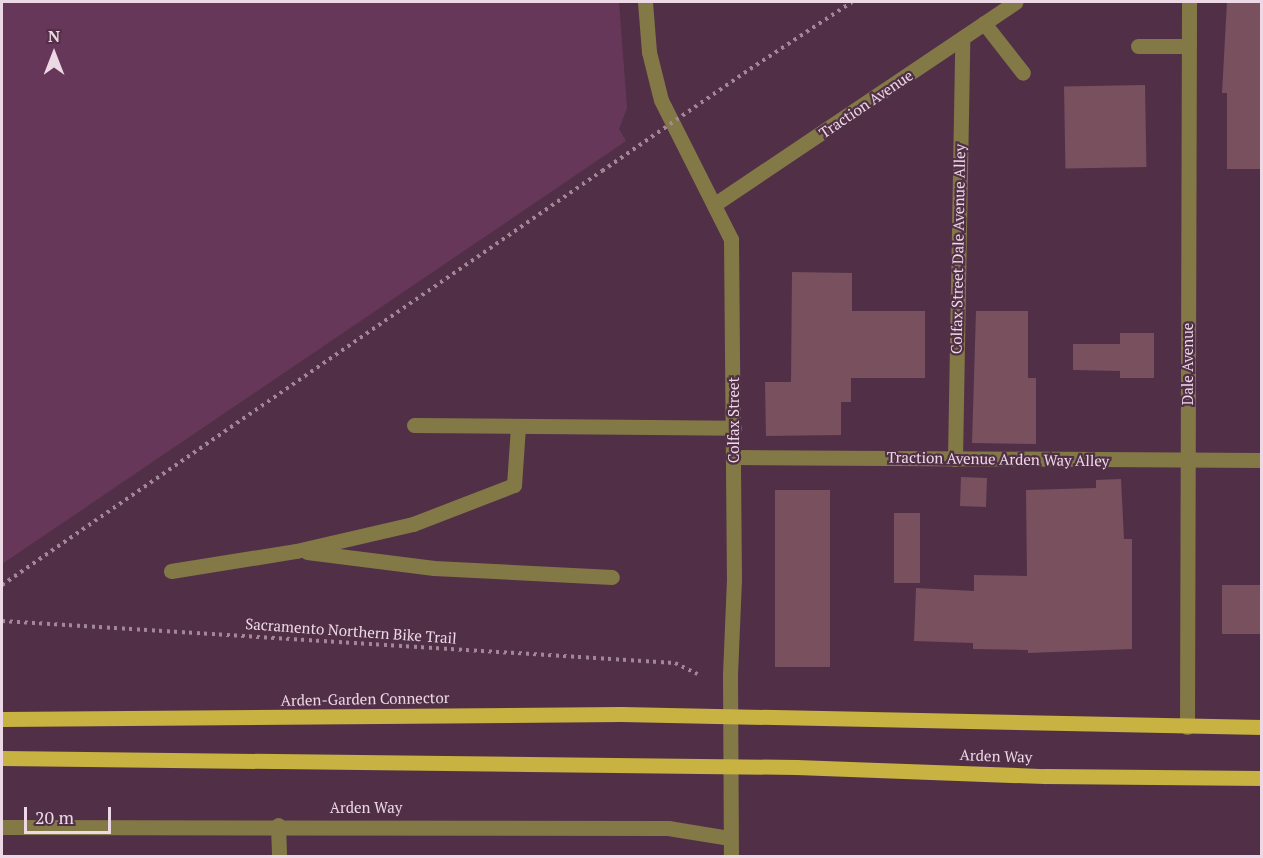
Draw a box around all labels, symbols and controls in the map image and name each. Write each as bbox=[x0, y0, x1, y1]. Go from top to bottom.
north arrow bbox=[24, 24, 84, 84]
text: N bbox=[48, 25, 60, 47]
street label: Traction Avenue bbox=[816, 66, 916, 142]
street label: Colfax Street Dale Avenue Alley bbox=[947, 144, 969, 354]
street label: Dale Avenue bbox=[1179, 322, 1197, 406]
street label: Colfax Street bbox=[725, 377, 743, 463]
street label: Traction Avenue Arden Way Alley bbox=[886, 448, 1110, 470]
street label: Sacramento Northern Bike Trail bbox=[245, 615, 457, 647]
street label: Arden-Garden Connector bbox=[280, 689, 450, 709]
street label: Arden Way bbox=[959, 746, 1033, 766]
scale bar bbox=[27, 795, 114, 833]
street label: Arden Way bbox=[330, 799, 402, 817]
text: 20 m bbox=[35, 805, 74, 829]

